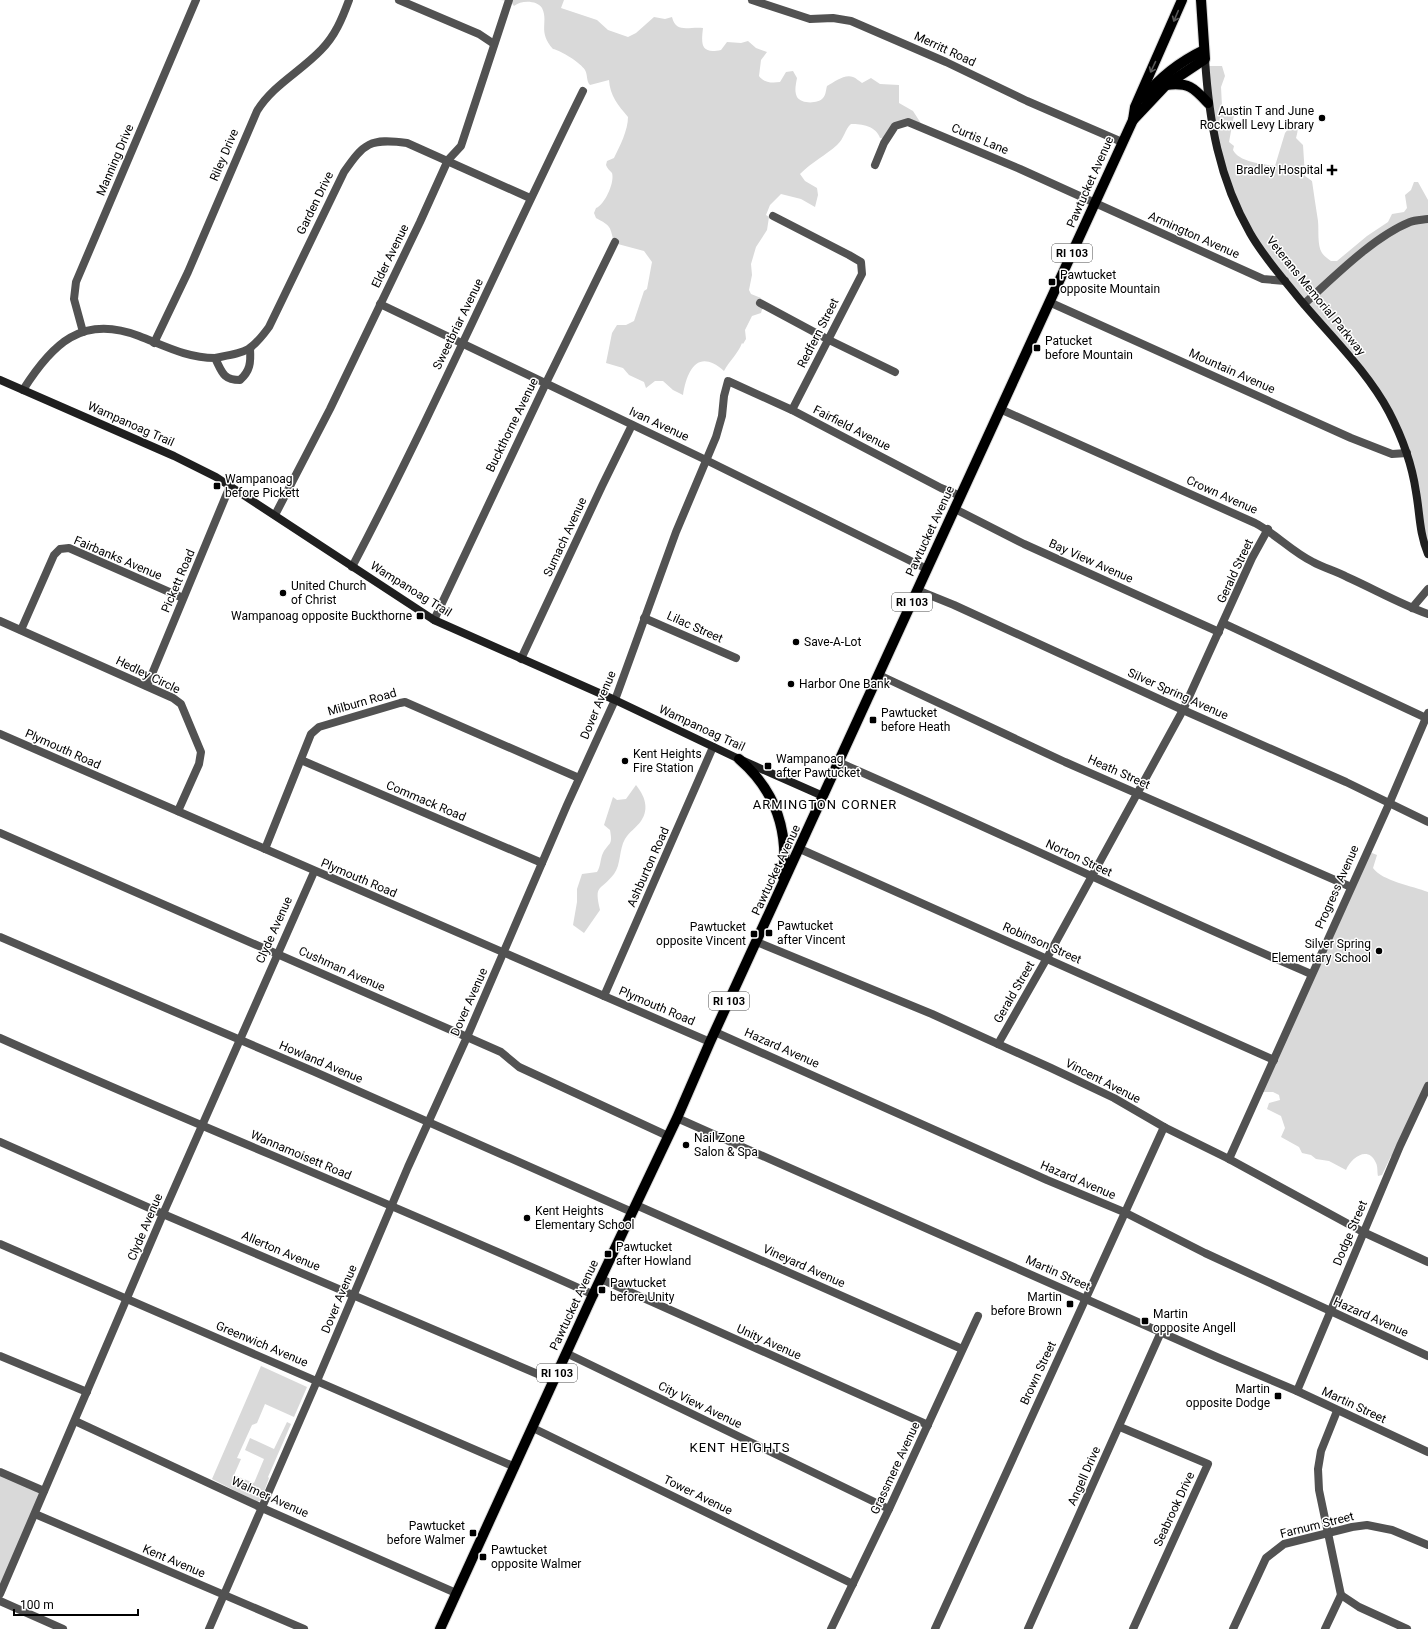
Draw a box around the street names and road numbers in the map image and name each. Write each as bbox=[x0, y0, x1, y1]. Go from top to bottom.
street label: Merritt Road bbox=[912, 29, 978, 69]
street label: Curtis Lane bbox=[949, 121, 1011, 157]
street label: Manning Drive bbox=[94, 122, 136, 198]
street label: Riley Drive bbox=[207, 127, 241, 183]
street label: Pawtucket Avenue bbox=[1064, 134, 1116, 230]
street label: Garden Drive bbox=[294, 169, 336, 237]
street label: Armington Avenue bbox=[1146, 209, 1242, 261]
street label: Elder Avenue bbox=[369, 222, 411, 290]
street label: Veterans Memorial Parkway bbox=[1264, 234, 1369, 359]
road number: RI 103 bbox=[1052, 244, 1092, 262]
street label: Sweetbriar Avenue bbox=[430, 276, 486, 372]
street label: Redfern Street bbox=[794, 296, 842, 370]
street label: Mountain Avenue bbox=[1187, 346, 1277, 396]
street label: Buckthorne Avenue bbox=[483, 376, 541, 474]
street label: Wampanoag Trail bbox=[86, 399, 176, 449]
street label: Fairfield Avenue bbox=[811, 402, 893, 454]
street label: Ivan Avenue bbox=[627, 404, 691, 444]
street label: Crown Avenue bbox=[1184, 473, 1260, 517]
street label: Pawtucket Avenue bbox=[903, 483, 957, 579]
street label: Sumach Avenue bbox=[541, 495, 589, 579]
street label: Fairbanks Avenue bbox=[72, 533, 164, 583]
street label: Bay View Avenue bbox=[1047, 536, 1135, 586]
street label: Gerald Street bbox=[1214, 537, 1256, 605]
street label: Pickett Road bbox=[158, 547, 198, 615]
street label: Wampanoag Trail bbox=[368, 558, 454, 620]
road number: RI 103 bbox=[892, 593, 932, 611]
street label: Lilac Street bbox=[665, 608, 725, 646]
street label: Hedley Circle bbox=[114, 653, 182, 697]
street label: Silver Spring Avenue bbox=[1126, 666, 1230, 722]
street label: Dover Avenue bbox=[577, 669, 619, 741]
street label: Milburn Road bbox=[326, 686, 398, 718]
street label: Wampanoag Trail bbox=[657, 702, 747, 754]
street label: Plymouth Road bbox=[23, 726, 103, 772]
street label: Heath Street bbox=[1086, 752, 1152, 792]
street label: Commack Road bbox=[384, 778, 468, 824]
street label: Pawtucket Avenue bbox=[749, 822, 803, 918]
street label: Ashburton Road bbox=[624, 825, 672, 909]
street label: Norton Street bbox=[1044, 837, 1115, 880]
street label: Progress Avenue bbox=[1312, 843, 1362, 931]
street label: Plymouth Road bbox=[319, 856, 399, 900]
street label: Clyde Avenue bbox=[253, 894, 295, 966]
street label: Robinson Street bbox=[1000, 919, 1084, 967]
street label: Cushman Avenue bbox=[297, 944, 387, 994]
street label: Gerald Street bbox=[991, 958, 1037, 1025]
street label: Dover Avenue bbox=[448, 966, 490, 1038]
street label: Plymouth Road bbox=[617, 984, 697, 1028]
road number: RI 103 bbox=[709, 992, 749, 1010]
street label: Hazard Avenue bbox=[742, 1025, 822, 1071]
street label: Howland Avenue bbox=[277, 1038, 365, 1086]
street label: Vincent Avenue bbox=[1063, 1056, 1143, 1106]
street label: Wannamoisett Road bbox=[249, 1127, 353, 1183]
street label: Hazard Avenue bbox=[1038, 1158, 1118, 1202]
street label: Clyde Avenue bbox=[125, 1191, 165, 1263]
street label: Dodge Street bbox=[1330, 1198, 1370, 1268]
street label: Allerton Avenue bbox=[240, 1228, 322, 1274]
street label: Vineyard Avenue bbox=[761, 1242, 847, 1290]
street label: Martin Street bbox=[1023, 1252, 1093, 1294]
street label: Pawtucket Avenue bbox=[547, 1257, 601, 1353]
street label: Dover Avenue bbox=[318, 1263, 360, 1335]
street label: Hazard Avenue bbox=[1331, 1294, 1411, 1340]
street label: Greenwich Avenue bbox=[214, 1318, 310, 1370]
street label: Unity Avenue bbox=[735, 1322, 803, 1362]
street label: Brown Street bbox=[1017, 1339, 1059, 1407]
road number: RI 103 bbox=[537, 1364, 577, 1382]
street label: City View Avenue bbox=[656, 1379, 744, 1431]
street label: Martin Street bbox=[1320, 1384, 1389, 1426]
street label: Grassmere Avenue bbox=[867, 1420, 923, 1516]
street label: Angell Drive bbox=[1065, 1444, 1103, 1508]
street label: Seabrook Drive bbox=[1151, 1470, 1197, 1548]
street label: Tower Avenue bbox=[661, 1472, 735, 1518]
street label: Walmer Avenue bbox=[229, 1474, 311, 1520]
street label: Farnum Street bbox=[1279, 1509, 1355, 1541]
street label: Kent Avenue bbox=[141, 1542, 207, 1580]

